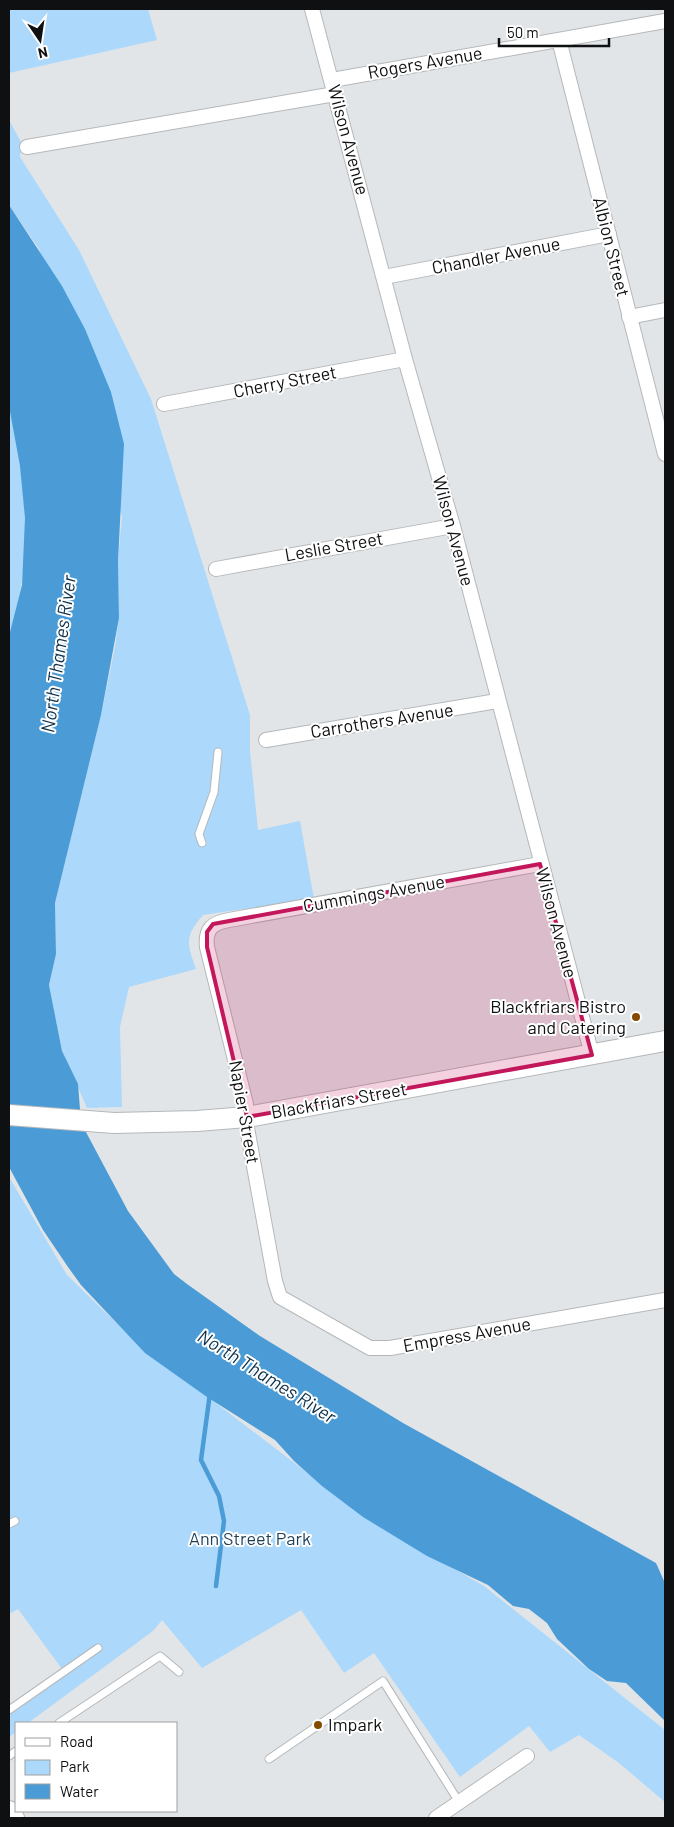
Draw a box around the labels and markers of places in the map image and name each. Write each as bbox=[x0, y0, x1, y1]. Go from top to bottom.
place label: Blackfriars Bistro and Catering bbox=[490, 995, 626, 1038]
marker: Blackfriars Bistro and Catering bbox=[630, 1011, 642, 1023]
place label: Impark bbox=[328, 1713, 382, 1735]
marker: Impark bbox=[312, 1719, 324, 1731]

